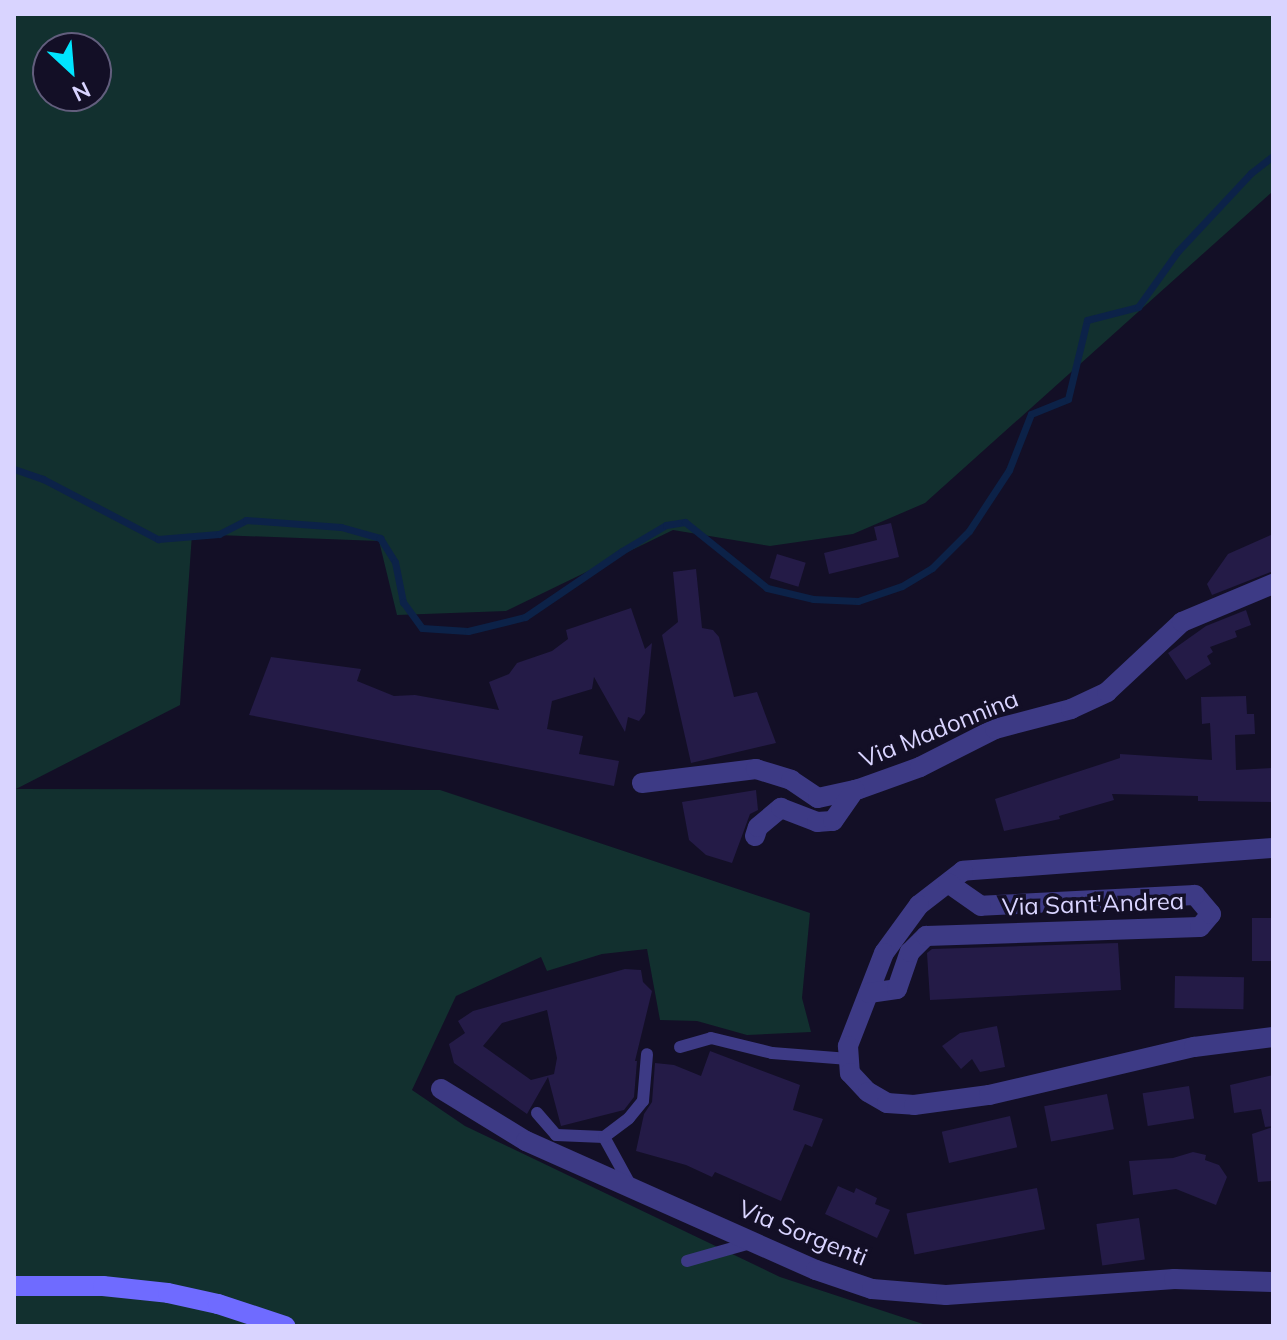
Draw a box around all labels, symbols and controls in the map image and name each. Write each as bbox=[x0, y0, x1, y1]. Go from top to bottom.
north arrow bbox=[32, 32, 112, 112]
text: N bbox=[68, 76, 95, 108]
street label: Via Madonnina bbox=[855, 684, 1023, 774]
street label: Via Sant'Andrea bbox=[1001, 886, 1185, 922]
street label: Via Sorgenti bbox=[735, 1194, 871, 1272]

